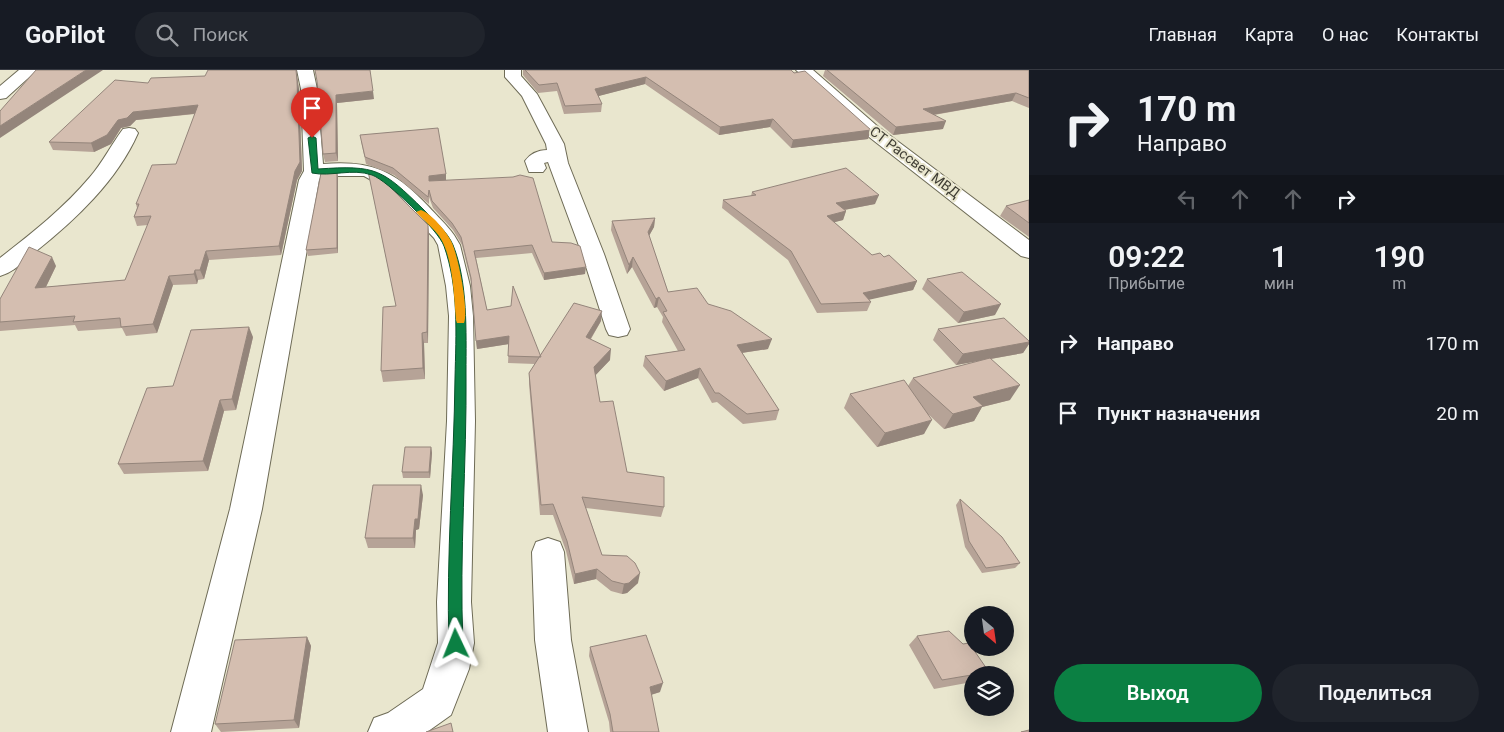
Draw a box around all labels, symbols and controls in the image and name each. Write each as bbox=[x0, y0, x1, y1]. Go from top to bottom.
search box bbox=[135, 12, 485, 57]
text: GoPilot bbox=[25, 21, 105, 49]
icon: search bbox=[153, 21, 181, 49]
text: Поиск bbox=[193, 23, 248, 46]
text: Главная bbox=[1148, 24, 1217, 45]
text: Карта bbox=[1245, 24, 1294, 45]
text: О нас bbox=[1322, 24, 1368, 45]
text: Контакты bbox=[1396, 24, 1479, 45]
pin bbox=[291, 87, 333, 138]
text: 170 m bbox=[1137, 89, 1236, 130]
icon: right bbox=[1054, 90, 1119, 155]
icon: arrive bbox=[298, 94, 326, 122]
street label: СТ Рассвет МВД bbox=[867, 123, 964, 201]
text: Направо bbox=[1137, 131, 1227, 156]
icon: left bbox=[1173, 185, 1201, 213]
icon: ahead bbox=[1226, 185, 1254, 213]
icon: ahead bbox=[1279, 185, 1307, 213]
icon: right bbox=[1332, 185, 1360, 213]
text: 09:22 bbox=[1108, 239, 1185, 274]
text: 1 bbox=[1271, 239, 1288, 274]
text: 190 bbox=[1373, 239, 1425, 274]
text: Прибытие bbox=[1108, 274, 1185, 293]
text: мин bbox=[1264, 274, 1294, 293]
text: m bbox=[1392, 274, 1406, 293]
icon: right bbox=[1054, 329, 1082, 357]
text: Направо bbox=[1097, 332, 1174, 355]
text: 170 m bbox=[1426, 332, 1479, 355]
icon: arrive bbox=[1054, 399, 1082, 427]
text: Пункт назначения bbox=[1097, 402, 1260, 425]
text: 20 m bbox=[1436, 402, 1479, 425]
north arrow bbox=[964, 606, 1014, 656]
map controls bbox=[964, 606, 1014, 716]
position arrow bbox=[429, 617, 481, 669]
button: Выход bbox=[1054, 664, 1262, 722]
button: Поделиться bbox=[1272, 664, 1479, 722]
button: layers bbox=[964, 666, 1014, 716]

